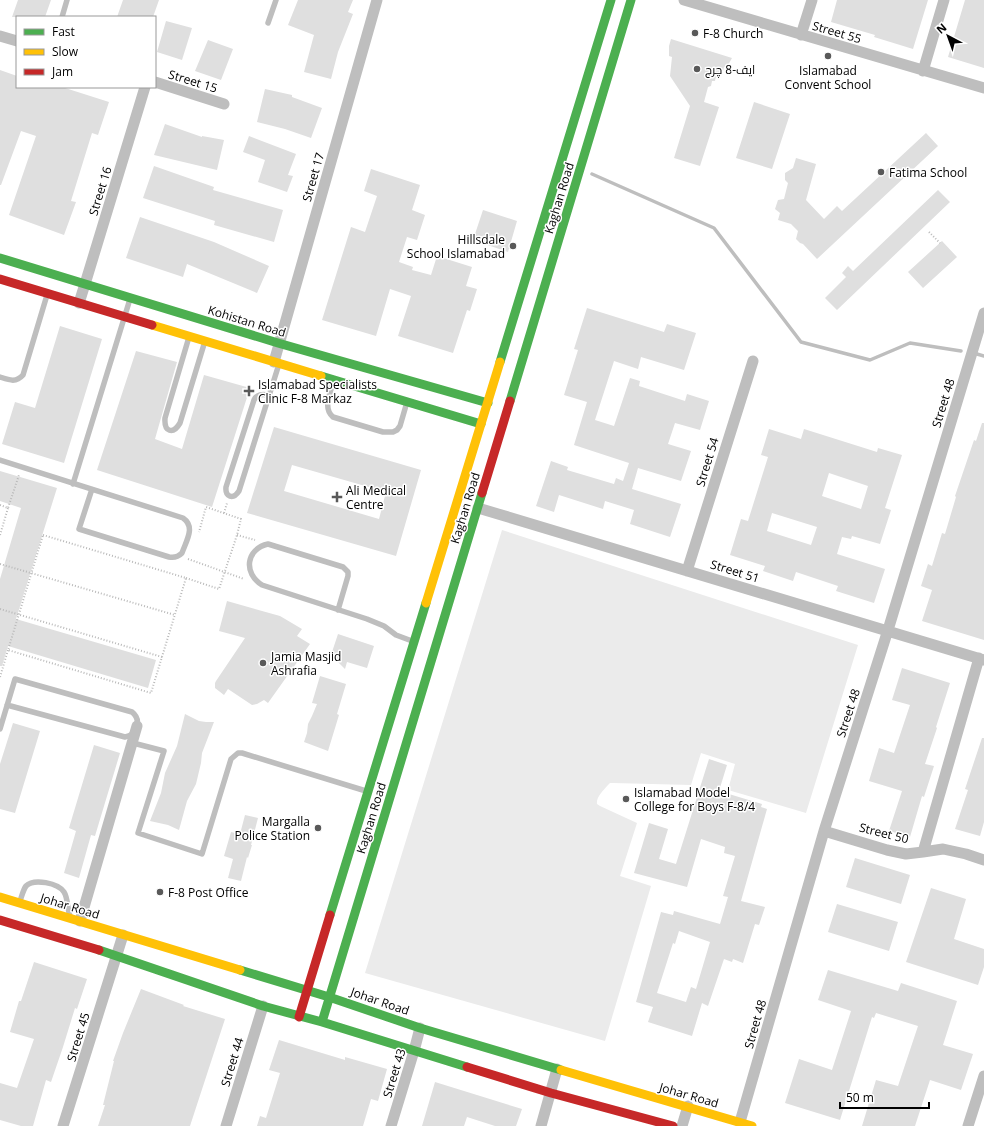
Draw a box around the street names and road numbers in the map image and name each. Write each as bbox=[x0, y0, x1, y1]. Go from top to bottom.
street label: Street 55 bbox=[810, 17, 864, 47]
street label: Street 15 bbox=[166, 66, 220, 97]
street label: Street 17 bbox=[298, 150, 328, 204]
street label: Kaghan Road bbox=[540, 160, 578, 236]
street label: Street 16 bbox=[85, 164, 116, 218]
street label: Kohistan Road bbox=[206, 301, 288, 341]
street label: Street 48 bbox=[928, 376, 959, 430]
street label: Street 54 bbox=[692, 435, 723, 489]
street label: Kaghan Road bbox=[446, 470, 484, 546]
street label: Street 51 bbox=[708, 556, 762, 586]
street label: Street 48 bbox=[832, 686, 864, 740]
street label: Kaghan Road bbox=[352, 780, 390, 856]
street label: Street 50 bbox=[858, 819, 911, 847]
street label: Johar Road bbox=[37, 889, 102, 923]
street label: Johar Road bbox=[347, 983, 412, 1019]
street label: Street 48 bbox=[740, 997, 770, 1051]
street label: Street 45 bbox=[63, 1010, 94, 1064]
street label: Street 44 bbox=[217, 1035, 248, 1089]
street label: Street 43 bbox=[379, 1046, 410, 1100]
street label: Johar Road bbox=[656, 1078, 721, 1112]

